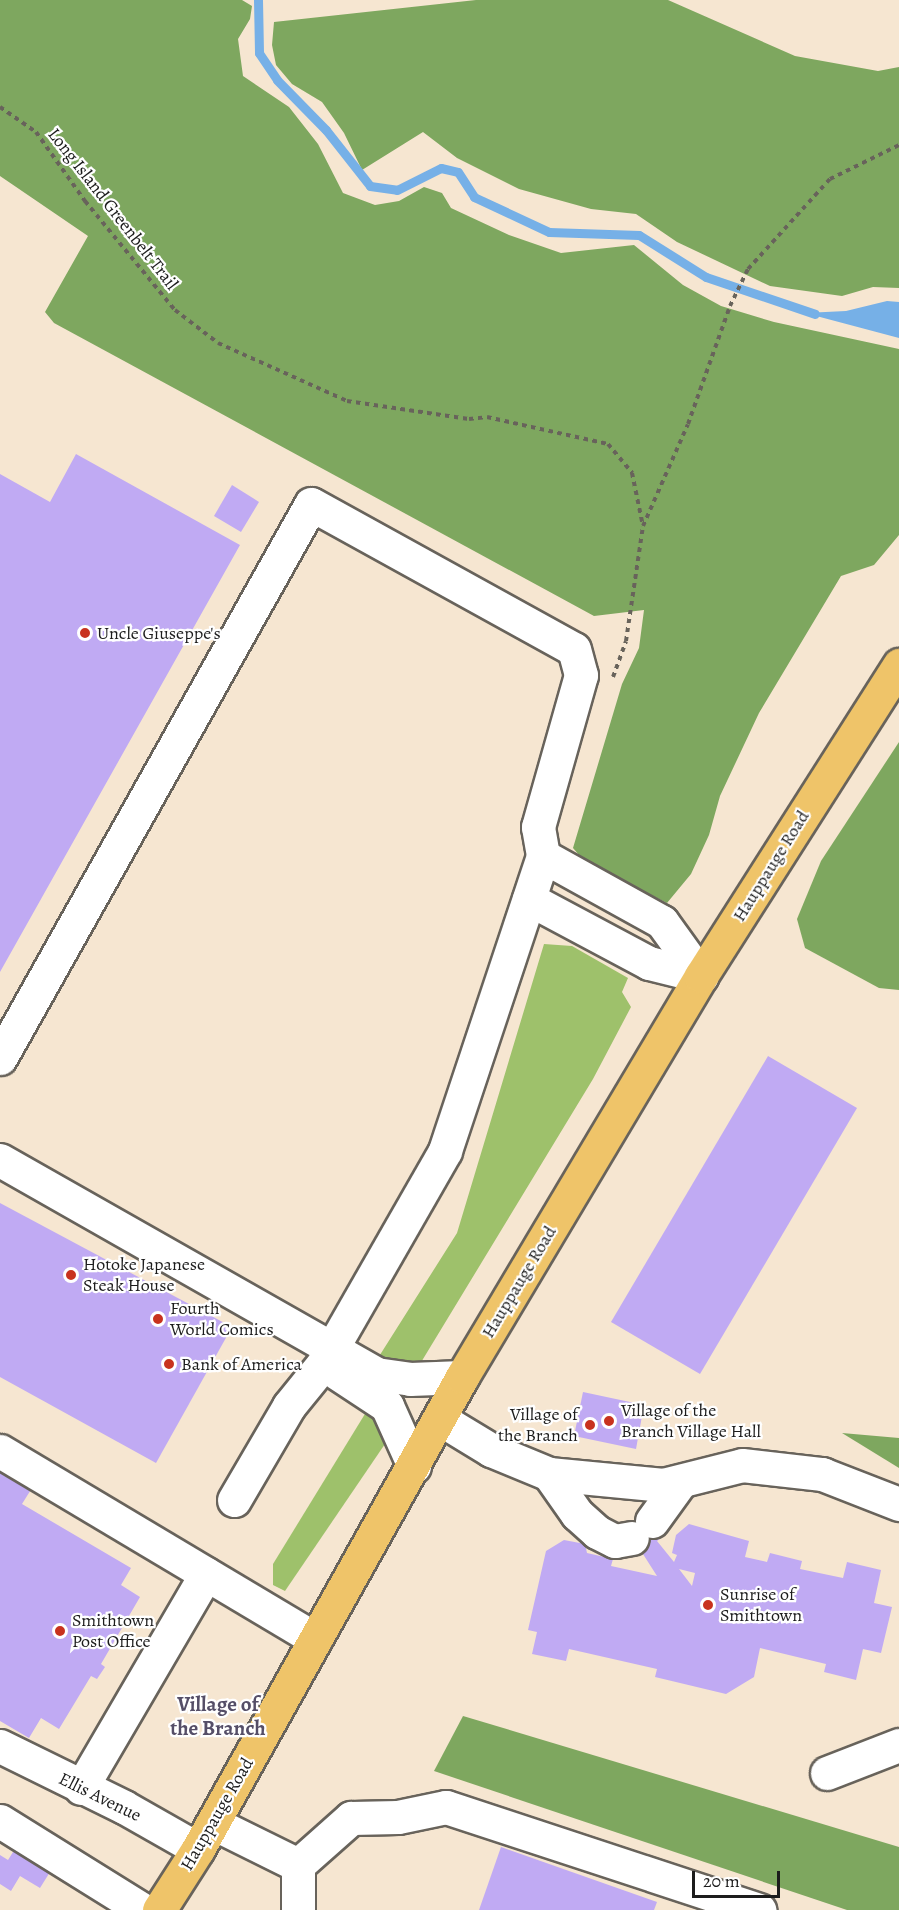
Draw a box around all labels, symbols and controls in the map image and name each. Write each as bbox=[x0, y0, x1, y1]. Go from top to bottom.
street label: Long Island Greenbelt Trail bbox=[43, 124, 183, 294]
place label: Uncle Giuseppe's bbox=[97, 622, 221, 644]
marker: Uncle Giuseppe's bbox=[78, 626, 92, 640]
street label: Hauppauge Road bbox=[728, 807, 814, 925]
street label: Hauppauge Road bbox=[477, 1222, 561, 1342]
place label: Hotoke Japanese Steak House bbox=[83, 1254, 205, 1296]
marker: Hotoke Japanese Steak House bbox=[64, 1268, 78, 1282]
place label: Fourth World Comics bbox=[170, 1298, 274, 1340]
marker: Fourth World Comics bbox=[151, 1312, 165, 1326]
place label: Bank of America bbox=[181, 1353, 302, 1375]
marker: Bank of America bbox=[162, 1357, 176, 1371]
place label: Village of the Branch Village Hall bbox=[621, 1400, 761, 1442]
place label: Village of the Branch bbox=[498, 1404, 578, 1446]
marker: Village of the Branch Village Hall bbox=[602, 1414, 616, 1428]
marker: Village of the Branch bbox=[583, 1418, 597, 1432]
place label: Sunrise of Smithtown bbox=[720, 1584, 802, 1626]
marker: Sunrise of Smithtown bbox=[701, 1598, 715, 1612]
place label: Smithtown Post Office bbox=[72, 1610, 154, 1652]
marker: Smithtown Post Office bbox=[53, 1624, 67, 1638]
district label: Village of the Branch bbox=[170, 1691, 266, 1741]
street label: Hauppauge Road bbox=[176, 1754, 258, 1874]
street label: Ellis Avenue bbox=[55, 1768, 145, 1826]
scale bar bbox=[695, 1859, 784, 1897]
text: 20 m bbox=[703, 1869, 740, 1893]

